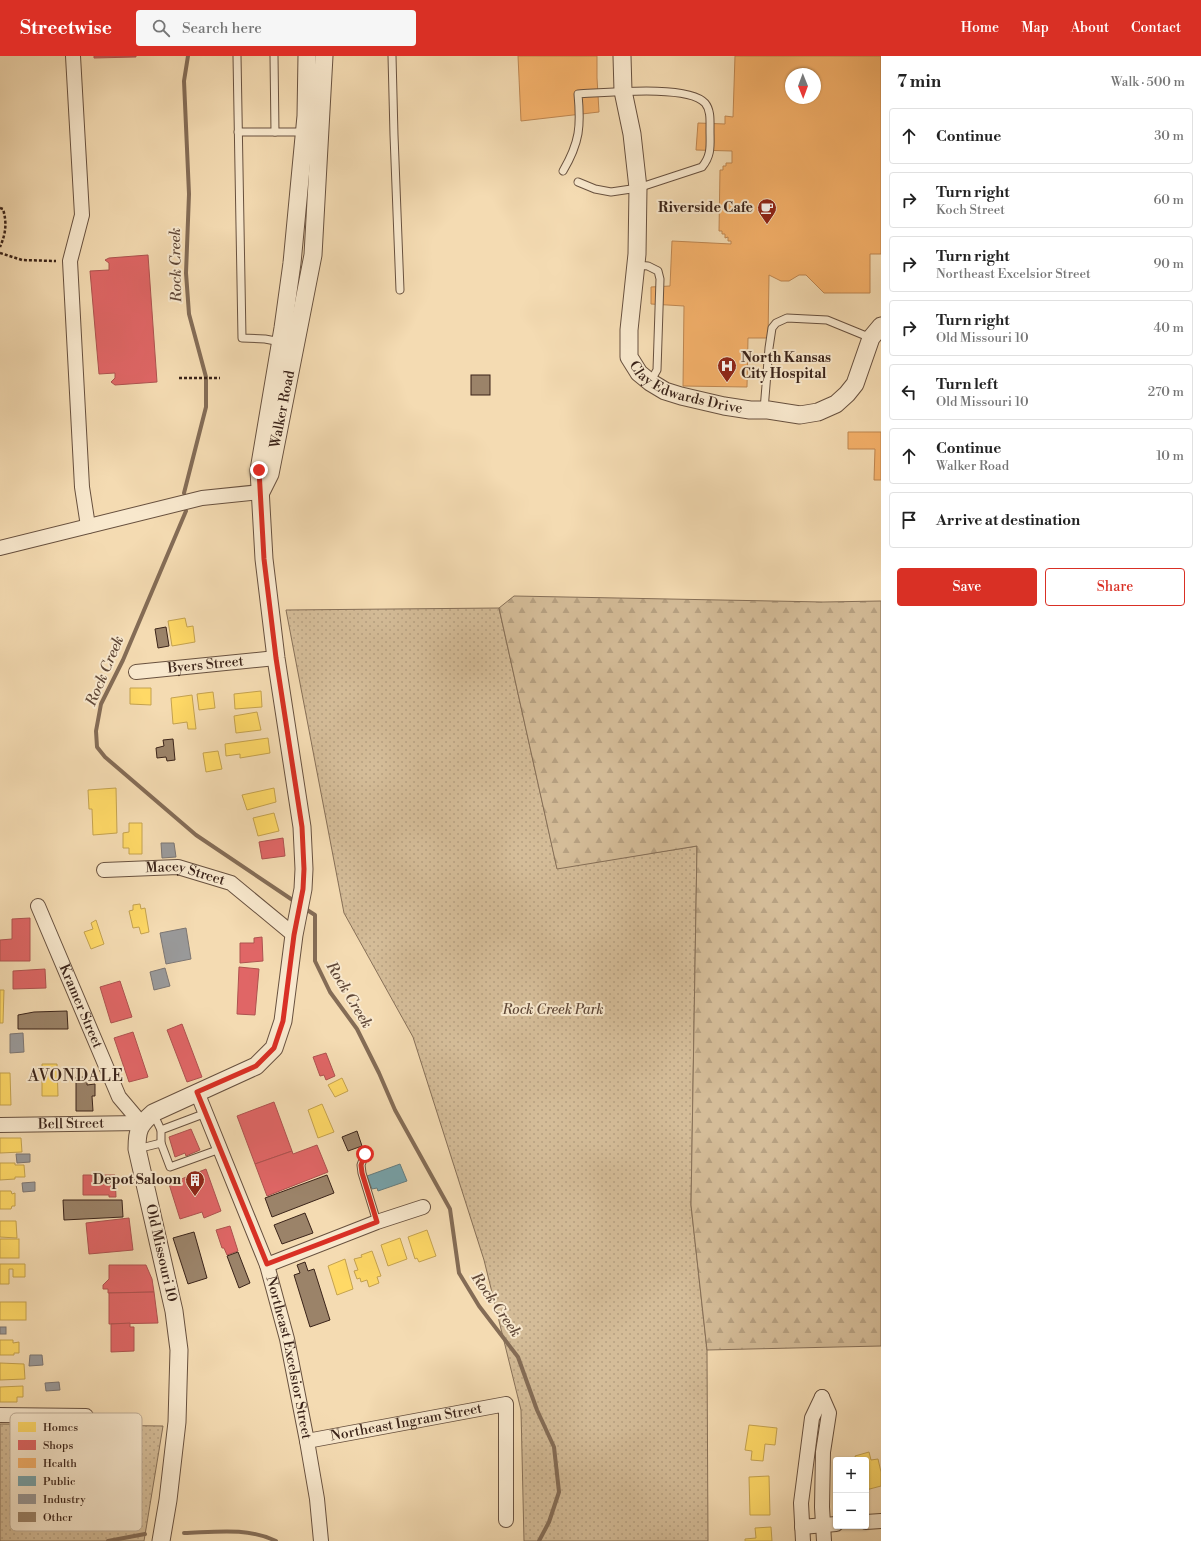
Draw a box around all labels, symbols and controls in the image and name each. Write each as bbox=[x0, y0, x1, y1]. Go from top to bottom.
search box bbox=[136, 10, 416, 46]
text: Streetwise bbox=[20, 16, 112, 40]
icon: search bbox=[150, 17, 172, 39]
text: Search here bbox=[182, 19, 262, 38]
text: Home bbox=[961, 19, 999, 37]
text: Map bbox=[1021, 19, 1049, 37]
text: About bbox=[1071, 19, 1109, 37]
text: Contact bbox=[1131, 19, 1181, 37]
north arrow bbox=[785, 68, 821, 104]
text: 7 min bbox=[897, 71, 941, 93]
text: Walk · 500 m bbox=[1111, 74, 1185, 90]
icon: ahead bbox=[898, 125, 920, 147]
text: Continue bbox=[936, 127, 1001, 146]
text: 30 m bbox=[1154, 128, 1184, 144]
text: Turn right bbox=[936, 183, 1010, 202]
icon: right bbox=[898, 189, 920, 211]
text: 60 m bbox=[1153, 192, 1184, 208]
cafe icon: Riverside Cafe bbox=[756, 197, 778, 225]
place label: Riverside Cafe bbox=[658, 199, 753, 217]
text: Koch Street bbox=[936, 202, 1005, 218]
water label: Rock Creek bbox=[166, 227, 186, 303]
text: Turn right bbox=[936, 247, 1010, 266]
icon: right bbox=[898, 253, 920, 275]
text: 90 m bbox=[1153, 256, 1184, 272]
text: Northeast Excelsior Street bbox=[936, 266, 1091, 282]
text: Turn right bbox=[936, 311, 1010, 330]
icon: right bbox=[898, 317, 920, 339]
text: 40 m bbox=[1154, 320, 1184, 336]
text: Old Missouri 10 bbox=[936, 330, 1029, 346]
place label: North Kansas City Hospital bbox=[741, 349, 831, 383]
hospital icon: North Kansas City Hospital bbox=[716, 355, 738, 383]
street label: Clay Edwards Drive bbox=[625, 358, 744, 418]
street label: Walker Road bbox=[266, 369, 299, 451]
text: Turn left bbox=[936, 375, 998, 394]
icon: left bbox=[898, 381, 920, 403]
text: 270 m bbox=[1148, 384, 1184, 400]
text: Old Missouri 10 bbox=[936, 394, 1029, 410]
text: Continue bbox=[936, 439, 1001, 458]
icon: ahead bbox=[898, 445, 920, 467]
text: 10 m bbox=[1156, 448, 1184, 464]
text: Walker Road bbox=[936, 458, 1009, 474]
route end bbox=[250, 461, 268, 479]
icon: arrive bbox=[898, 509, 920, 531]
text: Arrive at destination bbox=[936, 511, 1080, 530]
button: Save bbox=[897, 568, 1037, 606]
button: Share bbox=[1045, 568, 1185, 606]
water label: Rock Creek bbox=[81, 633, 128, 710]
street label: Byers Street bbox=[166, 652, 245, 678]
street label: Macey Street bbox=[145, 858, 227, 890]
water label: Rock Creek bbox=[321, 957, 376, 1032]
street label: Kramer Street bbox=[55, 962, 106, 1051]
park label: Rock Creek Park bbox=[501, 1001, 604, 1019]
district label: AVONDALE bbox=[27, 1066, 124, 1086]
street label: Bell Street bbox=[37, 1115, 104, 1133]
route start bbox=[356, 1145, 374, 1163]
building icon: Depot Saloon bbox=[184, 1169, 206, 1197]
place label: Depot Saloon bbox=[93, 1171, 181, 1189]
street label: Old Missouri 10 bbox=[141, 1202, 181, 1304]
water label: Rock Creek bbox=[466, 1268, 525, 1341]
street label: Northeast Excelsior Street bbox=[261, 1274, 315, 1441]
street label: Northeast Ingram Street bbox=[329, 1400, 484, 1445]
legend bbox=[10, 1413, 142, 1531]
text: Homes bbox=[43, 1421, 78, 1435]
text: Shops bbox=[43, 1439, 73, 1453]
text: Health bbox=[43, 1457, 77, 1471]
map controls bbox=[833, 1457, 869, 1529]
button: + bbox=[833, 1457, 869, 1493]
text: Public bbox=[43, 1475, 76, 1489]
text: Industry bbox=[43, 1493, 86, 1507]
button: − bbox=[833, 1493, 869, 1529]
text: Other bbox=[43, 1511, 73, 1525]

